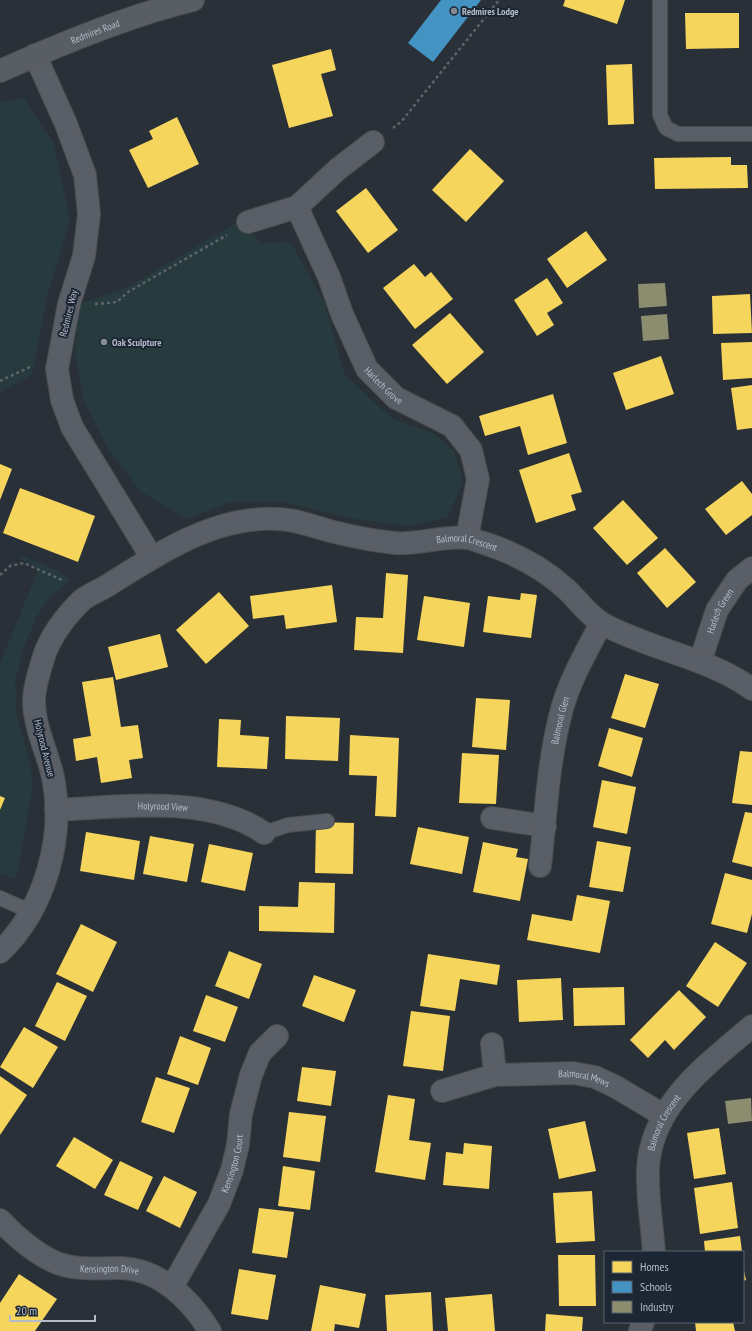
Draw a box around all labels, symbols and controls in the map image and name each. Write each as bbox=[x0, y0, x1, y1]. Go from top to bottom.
place label: Redmires Lodge bbox=[462, 5, 519, 18]
marker: Redmires Lodge bbox=[449, 6, 459, 16]
street label: Redmires Road bbox=[69, 17, 121, 47]
street label: Redmires Way bbox=[56, 288, 81, 338]
place label: Oak Sculpture bbox=[112, 336, 161, 349]
marker: Oak Sculpture bbox=[99, 337, 109, 347]
street label: Harlech Grove bbox=[361, 364, 405, 407]
street label: Balmoral Crescent bbox=[435, 531, 499, 554]
street label: Harlech Green bbox=[704, 586, 737, 635]
street label: Balmoral Glen bbox=[548, 695, 572, 746]
street label: Holyrood Avenue bbox=[31, 718, 58, 778]
street label: Holyrood View bbox=[138, 800, 189, 814]
street label: Balmoral Mews bbox=[558, 1067, 612, 1090]
street label: Balmoral Crescent bbox=[644, 1091, 684, 1152]
street label: Kensington Court bbox=[218, 1134, 246, 1195]
legend bbox=[604, 1251, 744, 1323]
text: Homes bbox=[640, 1259, 668, 1274]
street label: Kensington Drive bbox=[80, 1262, 140, 1278]
text: Schools bbox=[640, 1279, 672, 1294]
scale bar bbox=[10, 1297, 95, 1323]
text: Industry bbox=[640, 1299, 674, 1314]
text: 20 m bbox=[16, 1303, 37, 1318]

